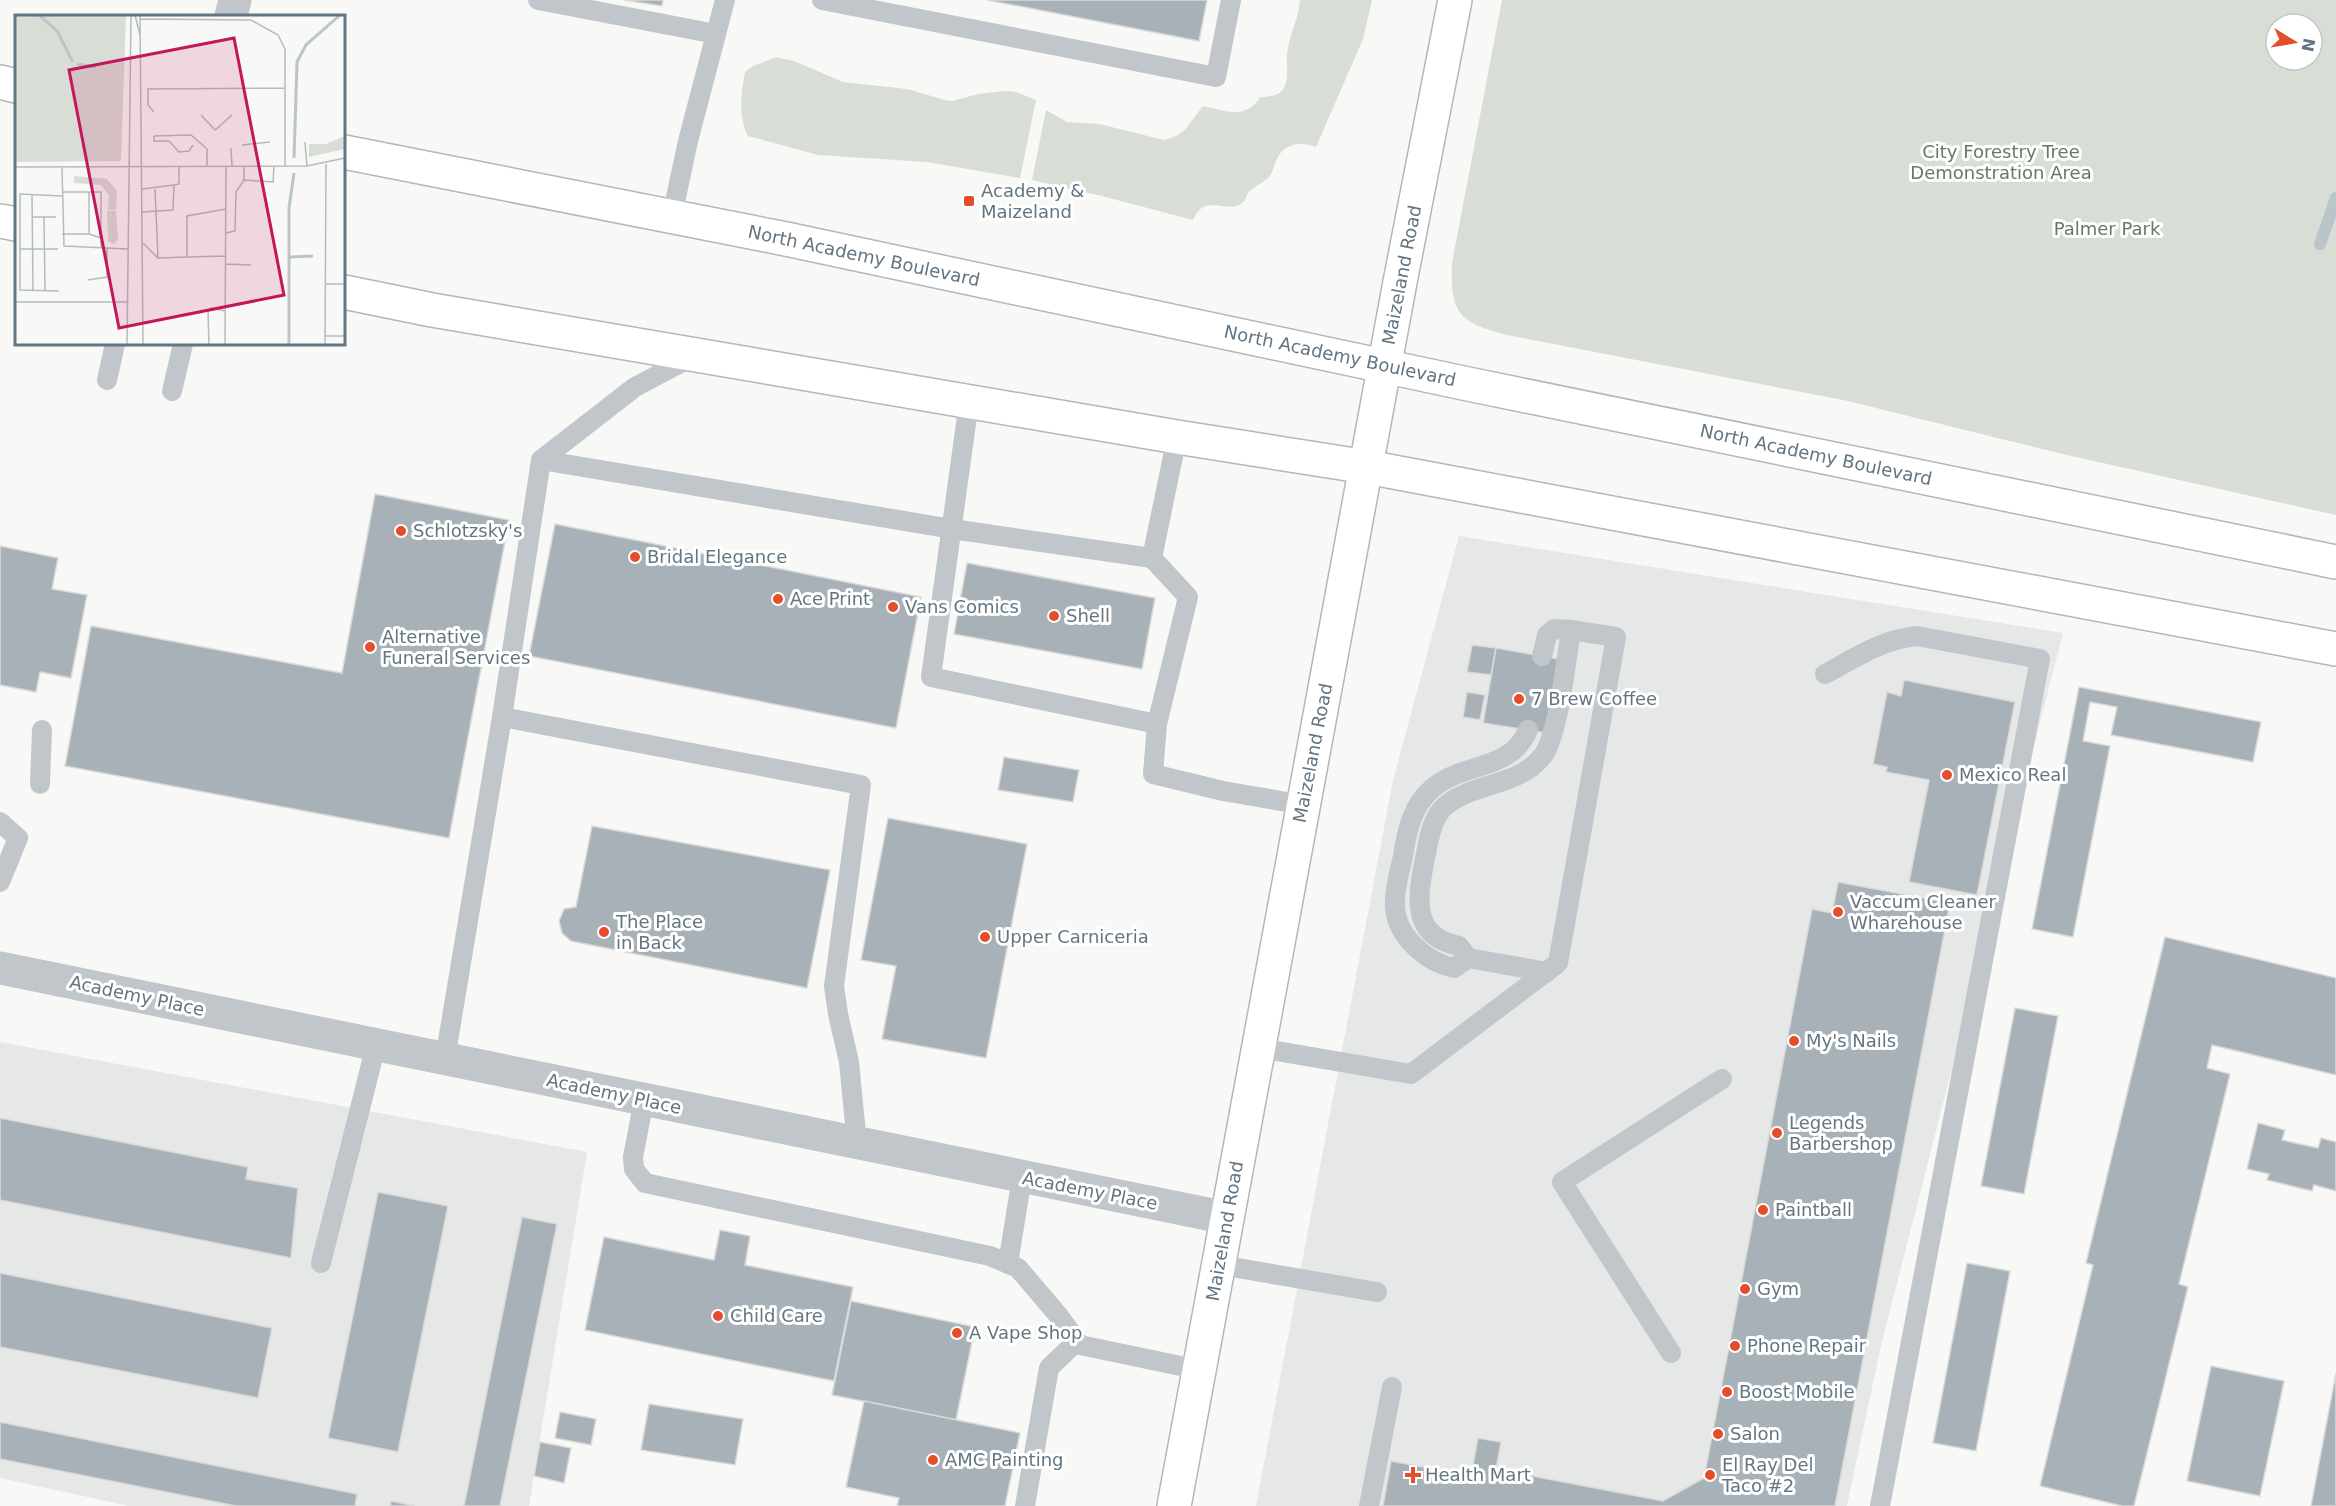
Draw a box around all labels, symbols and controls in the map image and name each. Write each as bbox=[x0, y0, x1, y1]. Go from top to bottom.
north arrow bbox=[2264, 12, 2324, 72]
inset map bbox=[15, 15, 345, 345]
text: N bbox=[2298, 36, 2319, 53]
park label: City Forestry Tree Demonstration Area bbox=[1910, 141, 2092, 183]
place label: Academy & Maizeland bbox=[981, 180, 1084, 222]
marker: Academy & Maizeland bbox=[962, 194, 976, 208]
street label: Maizeland Road bbox=[1378, 203, 1425, 347]
park label: Palmer Park bbox=[2054, 218, 2161, 239]
street label: North Academy Boulevard bbox=[746, 221, 982, 290]
street label: North Academy Boulevard bbox=[1222, 321, 1458, 390]
street label: North Academy Boulevard bbox=[1698, 420, 1934, 489]
place label: Schlotzsky's bbox=[413, 520, 522, 541]
marker: Schlotzsky's bbox=[394, 524, 408, 538]
place label: Bridal Elegance bbox=[647, 546, 787, 567]
marker: Bridal Elegance bbox=[628, 550, 642, 564]
place label: Ace Print bbox=[790, 588, 870, 609]
marker: Ace Print bbox=[771, 592, 785, 606]
place label: Vans Comics bbox=[905, 596, 1019, 617]
marker: Vans Comics bbox=[886, 600, 900, 614]
place label: Shell bbox=[1066, 605, 1110, 626]
marker: Shell bbox=[1047, 609, 1061, 623]
place label: Alternative Funeral Services bbox=[382, 626, 530, 668]
marker: Alternative Funeral Services bbox=[363, 640, 377, 654]
street label: Maizeland Road bbox=[1289, 681, 1336, 825]
place label: 7 Brew Coffee bbox=[1531, 688, 1657, 709]
marker: 7 Brew Coffee bbox=[1512, 692, 1526, 706]
place label: Mexico Real bbox=[1959, 764, 2066, 785]
marker: Mexico Real bbox=[1940, 768, 1954, 782]
place label: Vaccum Cleaner Wharehouse bbox=[1850, 891, 1997, 933]
marker: Vaccum Cleaner Wharehouse bbox=[1831, 905, 1845, 919]
place label: The Place in Back bbox=[615, 911, 703, 953]
marker: The Place in Back bbox=[597, 925, 611, 939]
place label: Upper Carniceria bbox=[997, 926, 1149, 947]
marker: Upper Carniceria bbox=[978, 930, 992, 944]
street label: Academy Place bbox=[68, 971, 206, 1020]
place label: My's Nails bbox=[1806, 1030, 1896, 1051]
marker: My's Nails bbox=[1787, 1034, 1801, 1048]
street label: Academy Place bbox=[545, 1069, 683, 1118]
place label: Legends Barbershop bbox=[1789, 1112, 1893, 1154]
marker: Legends Barbershop bbox=[1770, 1126, 1784, 1140]
street label: Maizeland Road bbox=[1202, 1159, 1247, 1303]
street label: Academy Place bbox=[1021, 1167, 1159, 1214]
place label: Paintball bbox=[1775, 1199, 1852, 1220]
marker: Paintball bbox=[1756, 1203, 1770, 1217]
place label: Gym bbox=[1757, 1278, 1799, 1299]
marker: Gym bbox=[1738, 1282, 1752, 1296]
place label: Child Care bbox=[730, 1305, 823, 1326]
marker: Child Care bbox=[711, 1309, 725, 1323]
place label: A Vape Shop bbox=[969, 1322, 1082, 1343]
marker: A Vape Shop bbox=[950, 1326, 964, 1340]
place label: Phone Repair bbox=[1747, 1335, 1867, 1356]
marker: Phone Repair bbox=[1728, 1339, 1742, 1353]
place label: Boost Mobile bbox=[1739, 1381, 1855, 1402]
marker: Boost Mobile bbox=[1720, 1385, 1734, 1399]
place label: Salon bbox=[1730, 1423, 1780, 1444]
marker: Salon bbox=[1711, 1427, 1725, 1441]
place label: AMC Painting bbox=[945, 1449, 1064, 1470]
marker: AMC Painting bbox=[926, 1453, 940, 1467]
place label: El Ray Del Taco #2 bbox=[1721, 1454, 1814, 1496]
place label: Health Mart bbox=[1425, 1464, 1531, 1485]
marker: Health Mart bbox=[1406, 1468, 1420, 1482]
marker: El Ray Del Taco #2 bbox=[1703, 1468, 1717, 1482]

